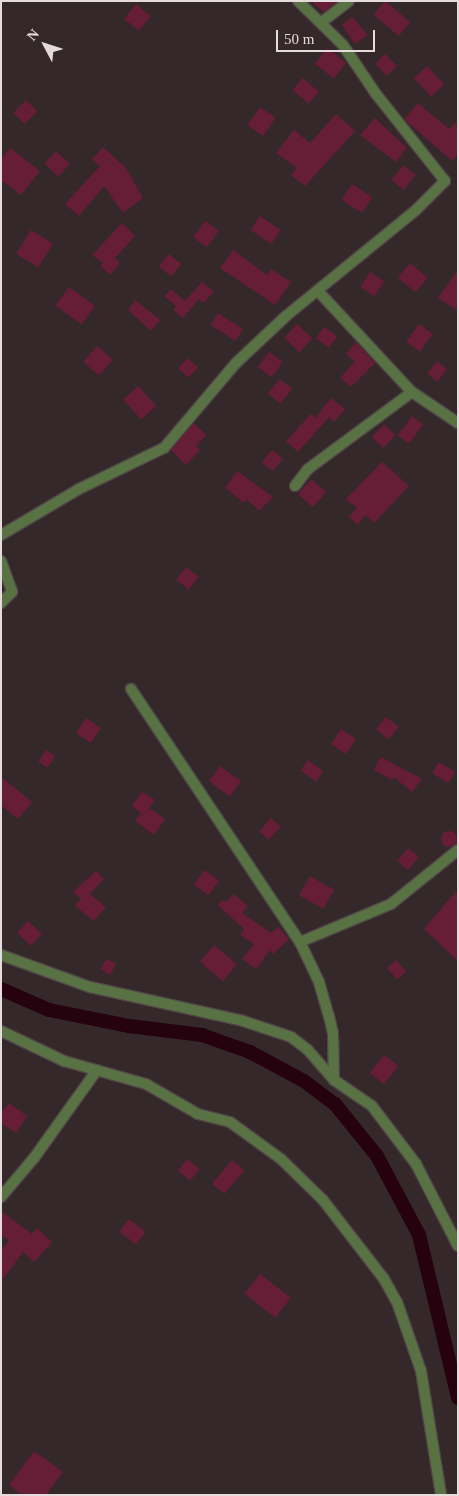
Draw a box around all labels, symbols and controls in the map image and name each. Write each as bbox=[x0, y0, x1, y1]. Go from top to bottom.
north arrow bbox=[20, 20, 70, 70]
scale bar bbox=[279, 20, 378, 52]
text: N bbox=[24, 26, 42, 44]
text: 50 m bbox=[284, 31, 314, 47]

